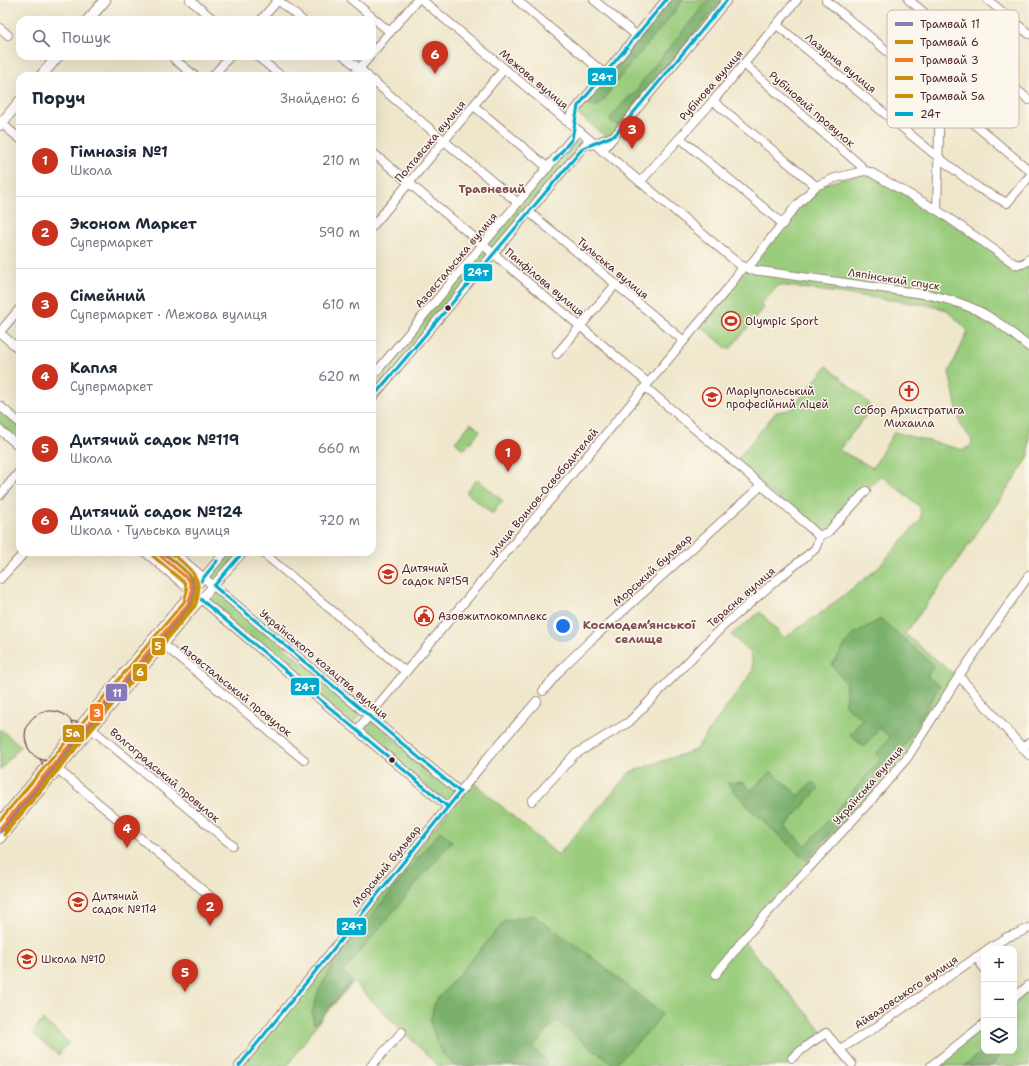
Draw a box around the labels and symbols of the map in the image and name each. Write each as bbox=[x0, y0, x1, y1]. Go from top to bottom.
legend bbox=[887, 10, 1019, 128]
text: Трамвай 11 bbox=[920, 17, 980, 32]
street label: Лазурна вулиця bbox=[802, 30, 879, 97]
text: Трамвай 6 bbox=[920, 35, 979, 50]
pin: 6 bbox=[422, 41, 448, 74]
street label: Межова вулиця bbox=[496, 46, 572, 113]
street label: Рубінова вулиця bbox=[676, 46, 747, 124]
text: Трамвай 3 bbox=[920, 53, 979, 68]
line badge: 24т bbox=[587, 67, 617, 86]
street label: Рубіновий провулок bbox=[766, 68, 858, 151]
text: 24т bbox=[591, 70, 613, 85]
text: Трамвай 5 bbox=[920, 71, 978, 86]
text: Трамвай 5а bbox=[920, 89, 985, 104]
street label: Полтавська вулиця bbox=[392, 97, 469, 186]
text: 24т bbox=[920, 107, 941, 122]
pin: 3 bbox=[619, 116, 645, 149]
district label: Травневий bbox=[458, 181, 526, 197]
street label: Азовстальська вулиця bbox=[412, 209, 501, 311]
street label: Тульська вулиця bbox=[574, 234, 652, 303]
street label: Панфілова вулиця bbox=[502, 245, 588, 320]
line badge: 24т bbox=[463, 263, 493, 282]
text: 24т bbox=[467, 265, 489, 280]
street label: Ляпінський спуск bbox=[847, 265, 941, 294]
unlabelled marker bbox=[443, 303, 453, 313]
sports icon: Olympic Sport bbox=[720, 310, 742, 332]
place label: Olympic Sport bbox=[745, 314, 819, 329]
church icon: Собор Архистратига Михаила bbox=[898, 380, 920, 402]
place label: Маріупольський професійний ліцей bbox=[726, 384, 829, 412]
school or university icon: Маріупольський професійний ліцей bbox=[701, 386, 723, 408]
place label: Собор Архистратига Михаила bbox=[854, 403, 964, 431]
street label: улица Воинов-Освободителей bbox=[485, 425, 602, 560]
pin: 1 bbox=[495, 439, 521, 472]
street label: Морський бульвар bbox=[609, 531, 695, 610]
place label: Дитячий садок №159 bbox=[402, 561, 469, 589]
school or university icon: Дитячий садок №159 bbox=[377, 563, 399, 585]
street label: Терасна вулиця bbox=[704, 564, 778, 631]
public building icon: Азовжитлокомплекс bbox=[413, 605, 435, 627]
street label: Українського козацтва вулиця bbox=[256, 606, 391, 723]
place label: Азовжитлокомплекс bbox=[438, 609, 547, 624]
your location bbox=[553, 616, 573, 636]
district label: Космодем’янської селище bbox=[583, 617, 696, 647]
line badge: 5 bbox=[151, 637, 166, 656]
text: 5 bbox=[155, 639, 162, 654]
street label: Азовстальський провулок bbox=[177, 641, 295, 740]
line badge: 6 bbox=[132, 663, 148, 682]
text: 6 bbox=[136, 665, 144, 680]
line badge: 24т bbox=[290, 677, 320, 696]
text: 24т bbox=[294, 680, 316, 695]
line badge: 11 bbox=[105, 683, 128, 702]
text: 11 bbox=[112, 686, 122, 701]
line badge: 3 bbox=[89, 703, 104, 722]
text: 3 bbox=[93, 706, 101, 721]
line badge: 5а bbox=[62, 724, 85, 743]
street label: Волгоградський провулок bbox=[106, 725, 223, 826]
text: 5а bbox=[66, 726, 81, 741]
street label: Українська вулиця bbox=[830, 743, 907, 828]
unlabelled marker bbox=[387, 755, 397, 765]
pin: 4 bbox=[114, 815, 140, 848]
street label: Морський бульвар bbox=[349, 822, 424, 911]
place label: Дитячий садок №114 bbox=[92, 889, 157, 917]
school or university icon: Дитячий садок №114 bbox=[67, 891, 89, 913]
pin: 2 bbox=[197, 893, 223, 926]
line badge: 24т bbox=[336, 917, 367, 936]
text: 24т bbox=[341, 919, 363, 934]
school or university icon: Школа №10 bbox=[16, 948, 38, 970]
place label: Школа №10 bbox=[41, 952, 106, 967]
street label: Айвазовського вулиця bbox=[852, 952, 961, 1033]
pin: 5 bbox=[172, 959, 198, 992]

